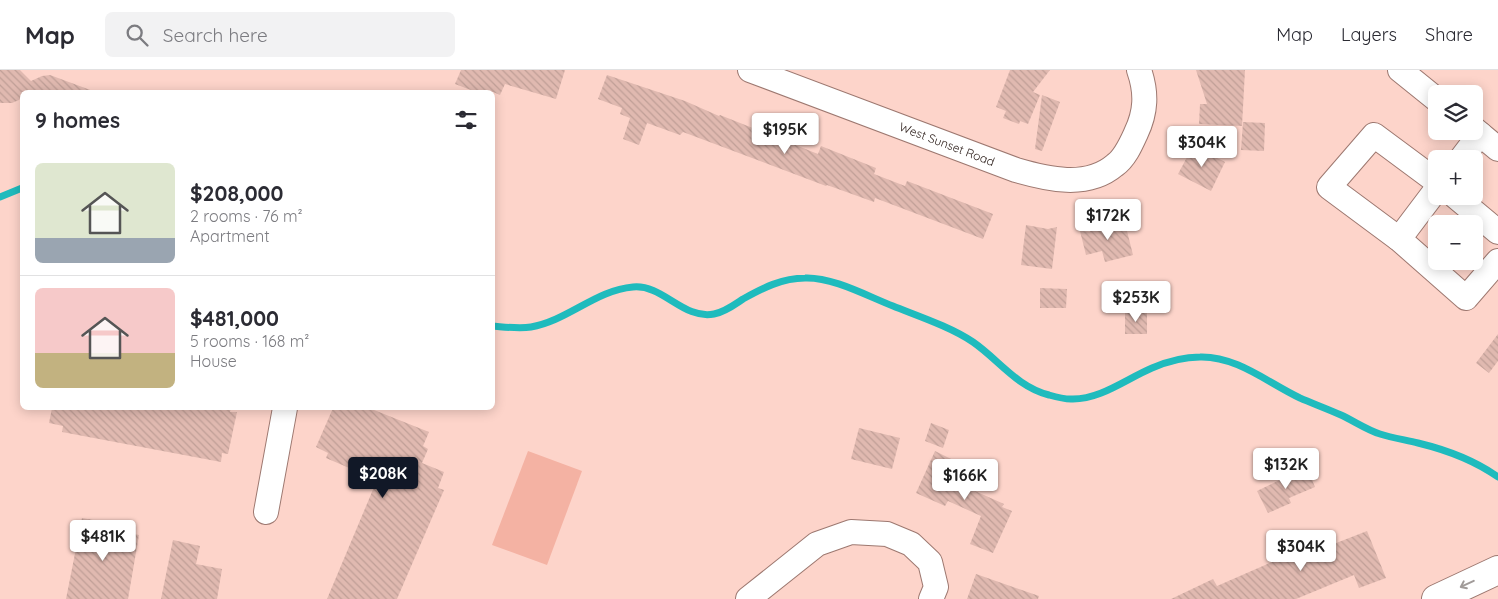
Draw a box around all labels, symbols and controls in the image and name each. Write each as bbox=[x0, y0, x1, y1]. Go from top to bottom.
search box bbox=[105, 12, 455, 57]
text: Map bbox=[25, 20, 75, 50]
icon: search bbox=[123, 21, 151, 49]
text: Search here bbox=[163, 23, 268, 47]
text: Map bbox=[1276, 23, 1313, 46]
text: Layers bbox=[1341, 23, 1397, 46]
text: Share bbox=[1425, 23, 1473, 46]
map controls bbox=[1428, 85, 1483, 270]
button: layers bbox=[1428, 85, 1483, 140]
icon: filters bbox=[452, 106, 480, 134]
text: 9 homes bbox=[35, 107, 120, 133]
pin: $195K bbox=[750, 112, 820, 155]
text: $195K bbox=[763, 119, 807, 139]
street label: West Sunset Road bbox=[897, 119, 997, 169]
pin: $304K bbox=[1167, 126, 1237, 168]
text: $304K bbox=[1178, 132, 1226, 152]
button: + bbox=[1428, 150, 1483, 205]
text: $208,000 bbox=[190, 180, 283, 206]
icon: home bbox=[75, 183, 135, 243]
pin: $172K bbox=[1073, 198, 1143, 241]
text: $172K bbox=[1086, 205, 1130, 225]
text: 2 rooms · 76 m² bbox=[190, 206, 303, 226]
button: − bbox=[1428, 215, 1483, 270]
text: Apartment bbox=[190, 226, 270, 246]
pin: $253K bbox=[1101, 280, 1171, 323]
text: $253K bbox=[1113, 287, 1159, 307]
text: $481,000 bbox=[190, 305, 279, 331]
icon: home bbox=[75, 308, 135, 368]
text: 5 rooms · 168 m² bbox=[190, 331, 309, 351]
text: House bbox=[190, 351, 237, 371]
pin: $132K bbox=[1251, 448, 1321, 490]
text: $132K bbox=[1264, 454, 1308, 474]
pin: $208K bbox=[348, 456, 418, 499]
pin: $166K bbox=[930, 458, 1000, 501]
text: $208K bbox=[359, 463, 407, 483]
text: $166K bbox=[943, 465, 987, 485]
pin: $481K bbox=[68, 520, 138, 562]
text: $481K bbox=[81, 526, 125, 546]
pin: $304K bbox=[1266, 530, 1336, 572]
text: $304K bbox=[1277, 536, 1325, 556]
one-way arrow bbox=[1460, 580, 1475, 590]

